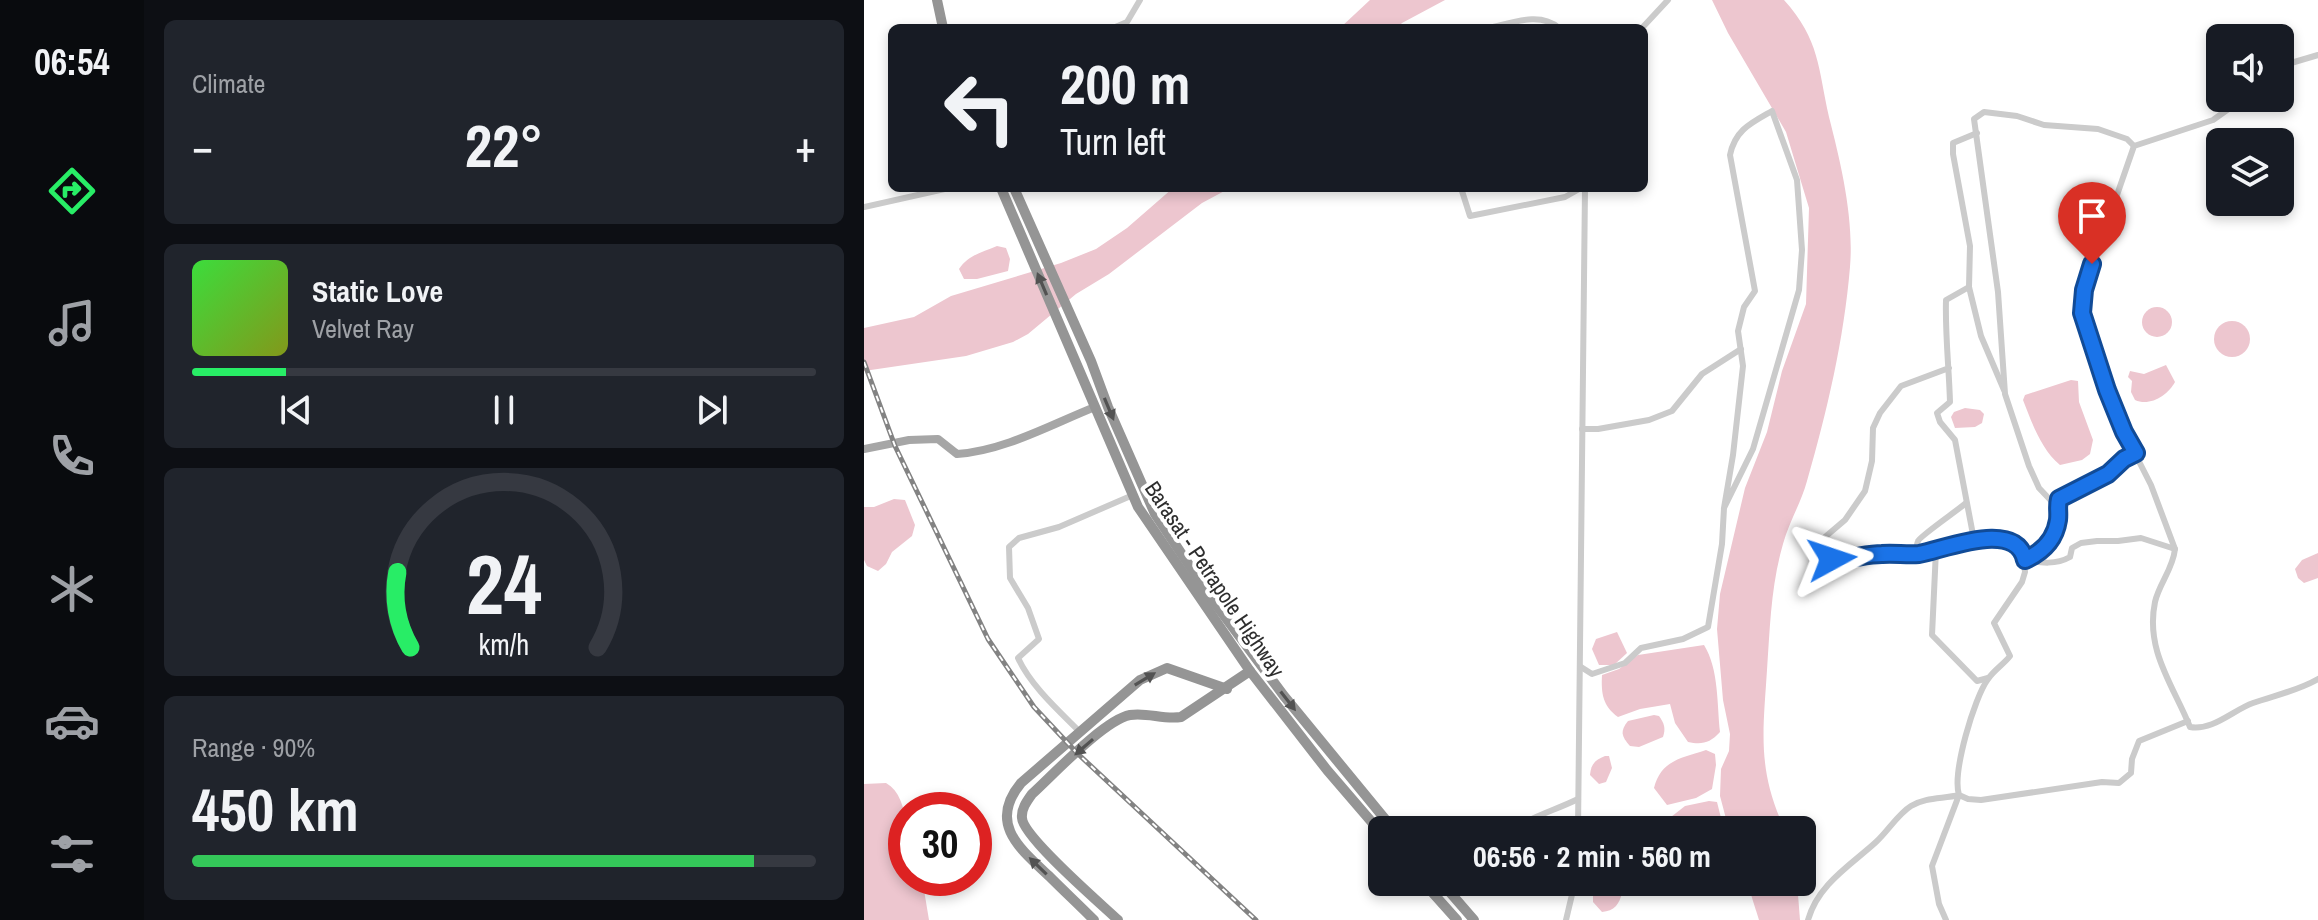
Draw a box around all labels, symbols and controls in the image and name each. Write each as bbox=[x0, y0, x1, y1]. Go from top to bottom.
map controls bbox=[2206, 24, 2294, 216]
button: sound bbox=[2206, 24, 2294, 112]
text: 06:54 bbox=[34, 38, 110, 86]
text: 200 m bbox=[1060, 46, 1190, 121]
icon: left bbox=[928, 56, 1032, 160]
text: Climate bbox=[192, 66, 265, 101]
text: 22° bbox=[465, 105, 543, 186]
text: − bbox=[192, 116, 213, 176]
text: + bbox=[795, 116, 816, 176]
text: Turn left bbox=[1060, 118, 1166, 166]
button: layers bbox=[2206, 128, 2294, 216]
icon: directions bbox=[44, 163, 100, 219]
pin bbox=[2058, 182, 2126, 264]
icon: arrive bbox=[2070, 194, 2114, 238]
text: Static Love bbox=[312, 271, 443, 311]
one-way arrow bbox=[1035, 272, 1048, 296]
icon: music bbox=[44, 295, 100, 351]
text: Velvet Ray bbox=[312, 311, 414, 346]
icon: previous bbox=[274, 388, 318, 432]
icon: pause bbox=[482, 388, 526, 432]
icon: next bbox=[690, 388, 734, 432]
one-way arrow bbox=[1103, 397, 1116, 421]
icon: phone bbox=[44, 428, 100, 484]
street label: Barasat - Petrapole Highway bbox=[1138, 475, 1292, 683]
position arrow bbox=[1790, 517, 1874, 601]
text: 24 bbox=[466, 528, 542, 640]
icon: climate bbox=[44, 561, 100, 617]
text: km/h bbox=[479, 625, 529, 664]
one-way arrow bbox=[1134, 672, 1156, 686]
one-way arrow bbox=[1279, 691, 1295, 711]
icon: car bbox=[44, 693, 100, 749]
text: Range · 90% bbox=[192, 730, 315, 765]
one-way arrow bbox=[1074, 738, 1094, 755]
text: 450 km bbox=[192, 769, 359, 850]
speed limit sign: 30 bbox=[888, 792, 992, 896]
icon: filters bbox=[44, 826, 100, 882]
text: 06:56 · 2 min · 560 m bbox=[1473, 836, 1711, 876]
one-way arrow bbox=[1029, 857, 1048, 876]

